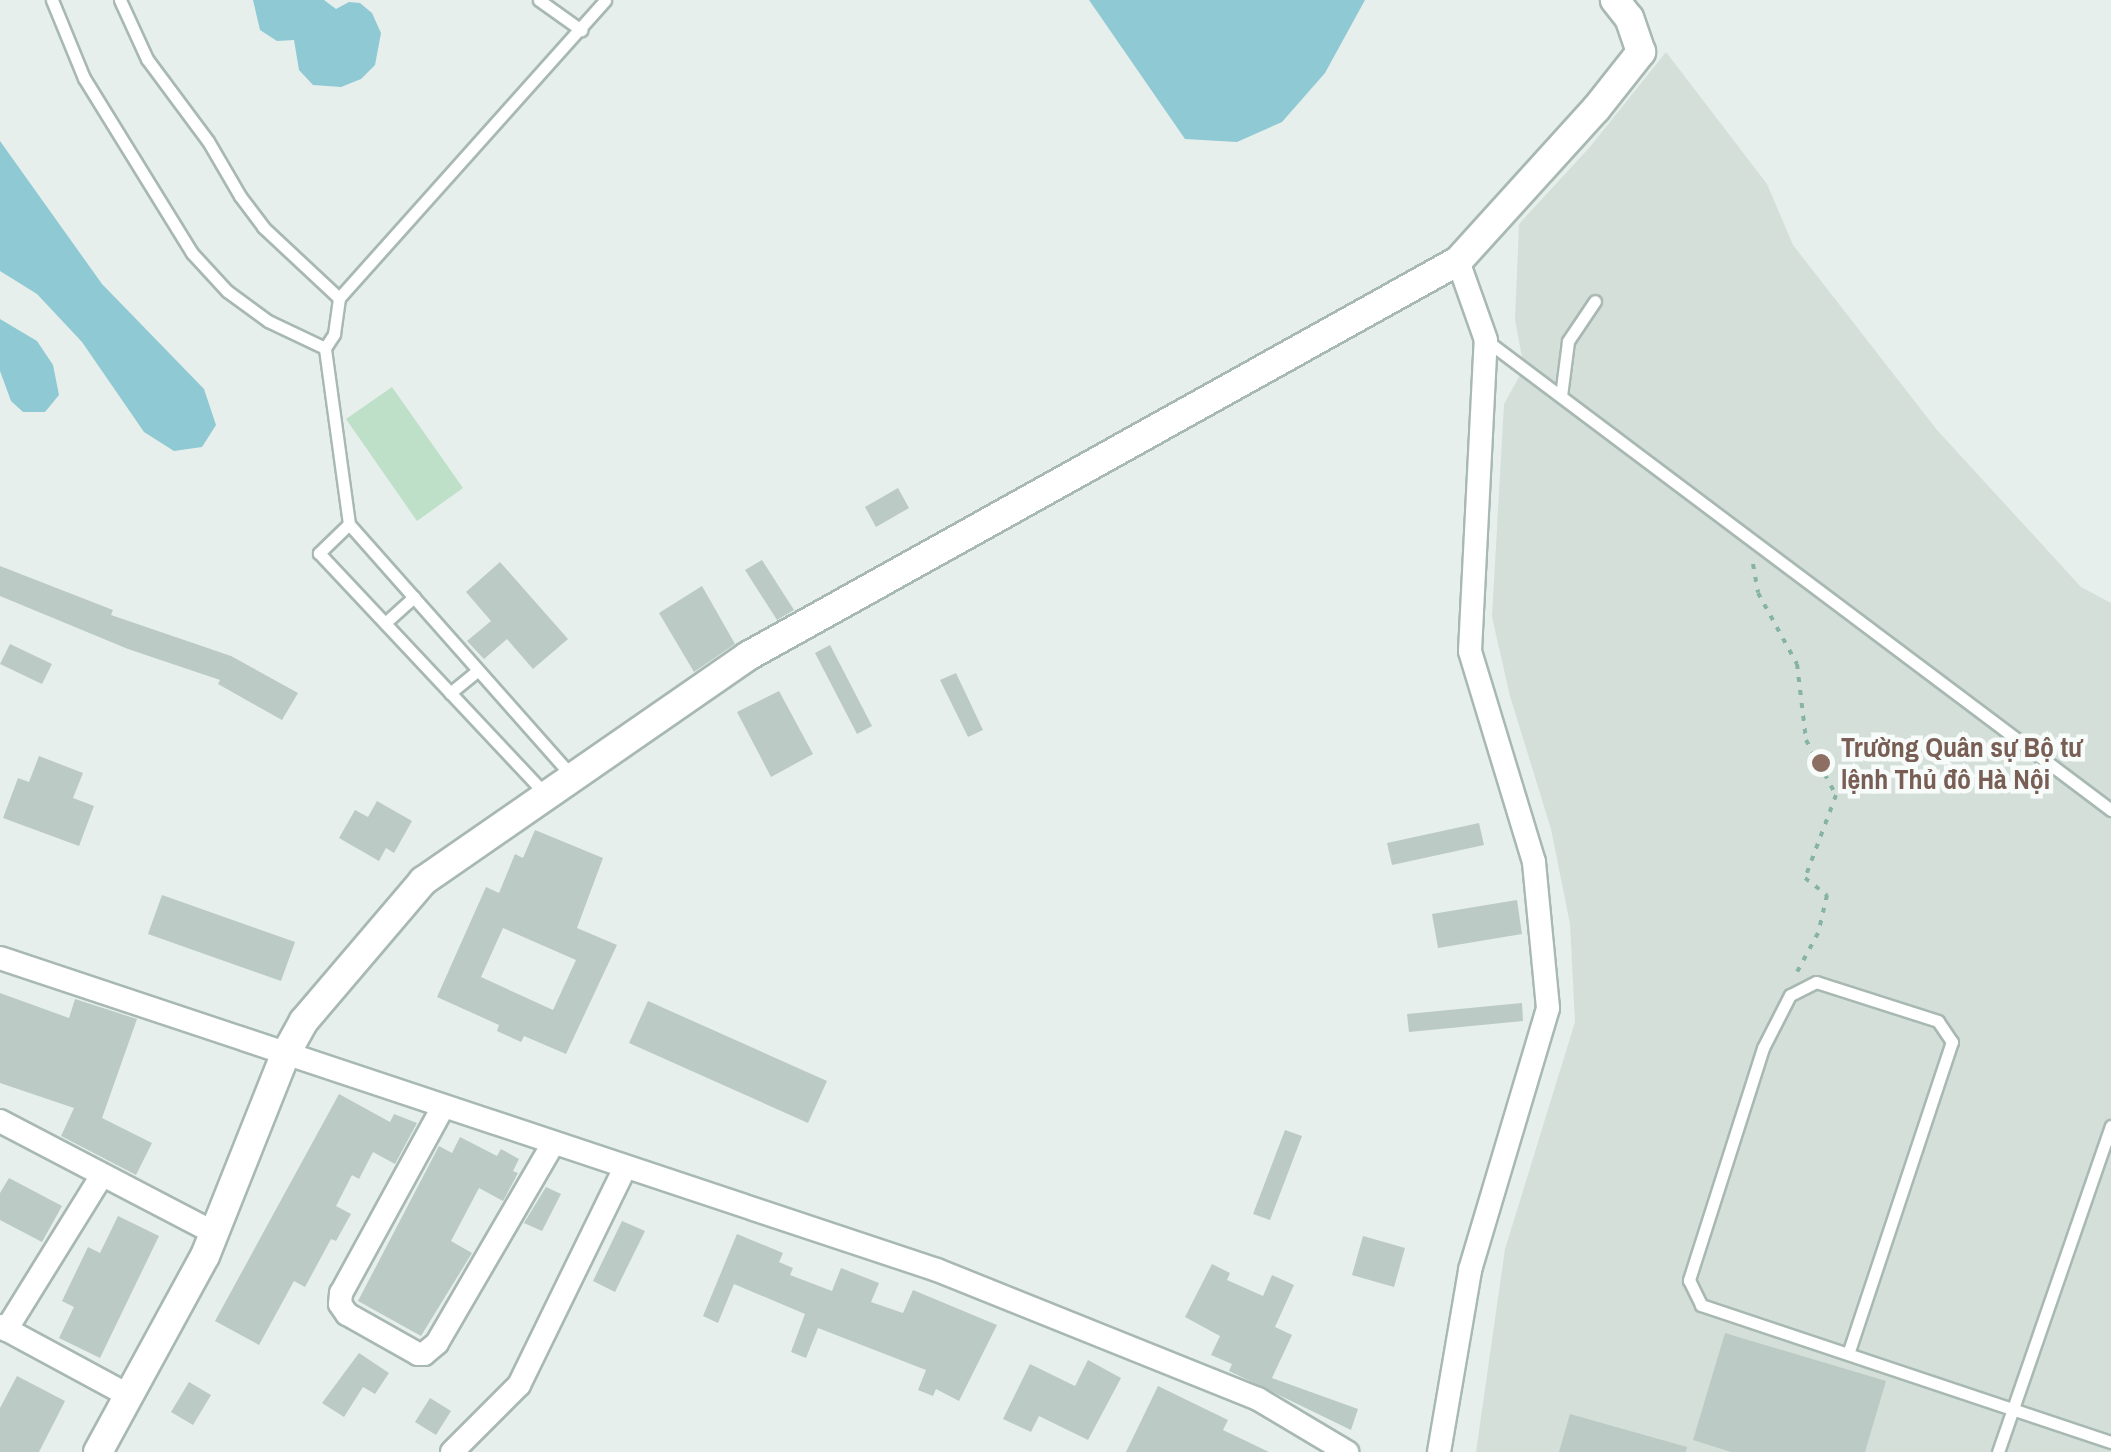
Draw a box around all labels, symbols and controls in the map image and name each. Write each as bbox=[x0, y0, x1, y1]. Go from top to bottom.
place label: Trường Quân sự Bộ tư lệnh Thủ đô Hà Nội bbox=[1841, 730, 2082, 796]
marker: Trường Quân sự Bộ tư lệnh Thủ đô Hà Nội bbox=[1810, 752, 1832, 774]

